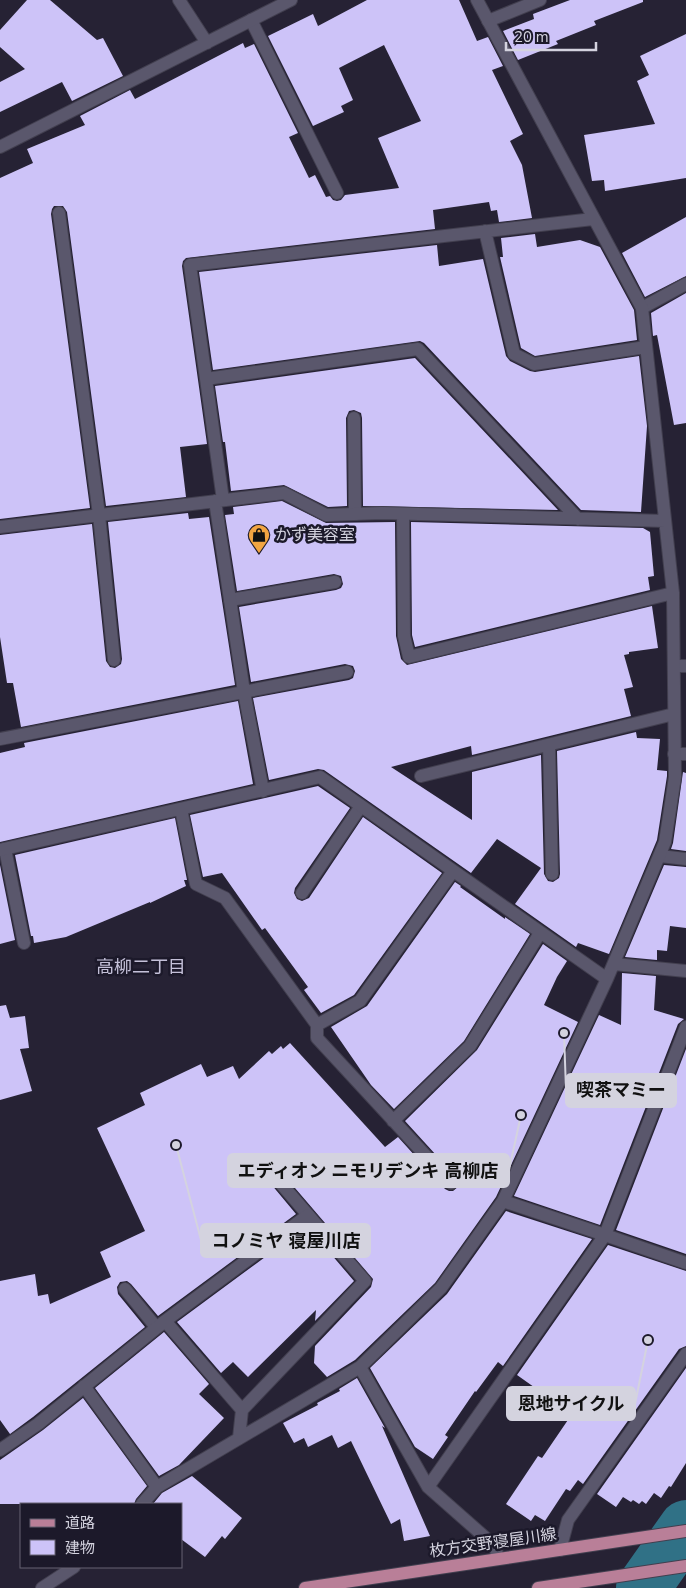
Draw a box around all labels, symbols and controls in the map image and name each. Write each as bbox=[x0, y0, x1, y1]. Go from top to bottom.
scale bar bbox=[506, 20, 596, 52]
text: 20 m bbox=[514, 27, 549, 47]
shop icon: かず美容室 bbox=[247, 523, 271, 554]
place label: かず美容室 bbox=[275, 524, 355, 546]
district label: 高柳二丁目 bbox=[96, 955, 186, 979]
callout: 喫茶マミー bbox=[566, 1074, 676, 1107]
text: 喫茶マミー bbox=[576, 1078, 666, 1102]
callout: エディオン ニモリデンキ 高柳店 bbox=[228, 1154, 509, 1187]
text: エディオン ニモリデンキ 高柳店 bbox=[238, 1159, 498, 1183]
callout: コノミヤ 寝屋川店 bbox=[201, 1224, 370, 1257]
text: コノミヤ 寝屋川店 bbox=[212, 1229, 360, 1253]
callout: 恩地サイクル bbox=[507, 1387, 635, 1420]
text: 恩地サイクル bbox=[517, 1392, 625, 1416]
legend bbox=[20, 1503, 182, 1568]
text: 道路 bbox=[65, 1513, 95, 1533]
street label: 枚方交野寝屋川線 bbox=[428, 1523, 558, 1563]
text: 建物 bbox=[65, 1538, 95, 1558]

